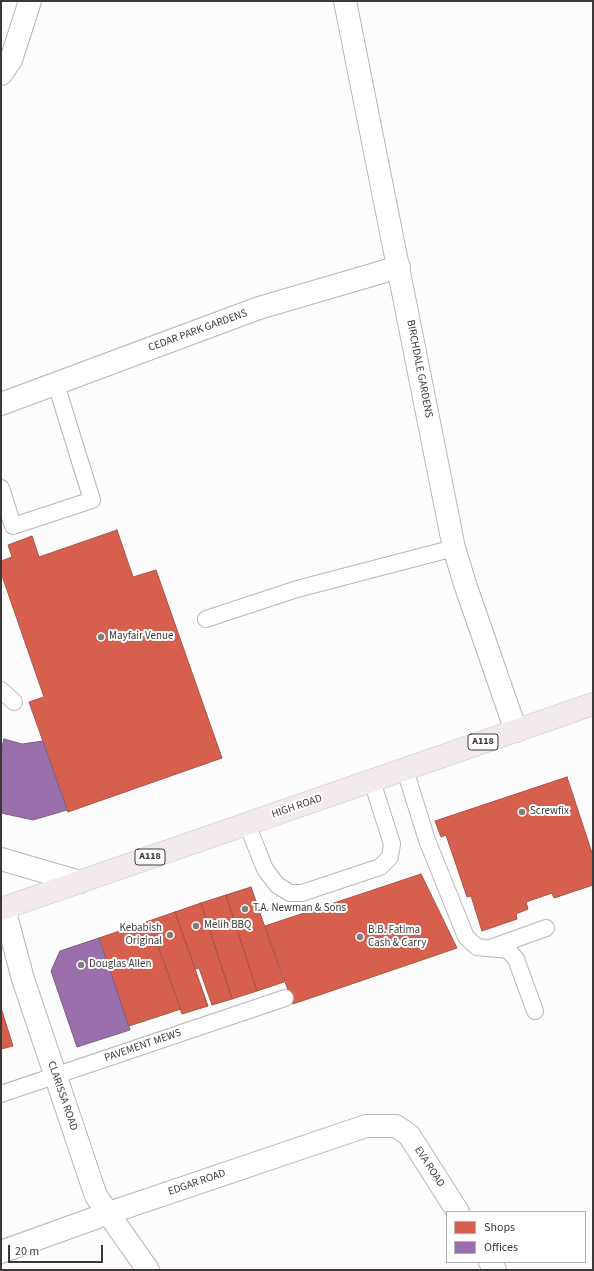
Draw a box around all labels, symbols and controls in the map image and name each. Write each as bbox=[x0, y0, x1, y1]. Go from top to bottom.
street label: CEDAR PARK GARDENS bbox=[147, 307, 249, 355]
street label: BIRCHDALE GARDENS bbox=[403, 319, 435, 419]
place label: Mayfair Venue bbox=[109, 630, 173, 644]
marker: Mayfair Venue bbox=[96, 632, 106, 642]
road number: A118 bbox=[468, 734, 498, 750]
street label: HIGH ROAD bbox=[270, 792, 324, 822]
place label: Screwfix bbox=[530, 805, 569, 819]
marker: Screwfix bbox=[517, 807, 527, 817]
road number: A118 bbox=[135, 849, 165, 865]
place label: T.A. Newman & Sons bbox=[253, 902, 346, 916]
marker: T.A. Newman & Sons bbox=[240, 904, 250, 914]
place label: Melih BBQ bbox=[204, 919, 251, 933]
marker: Melih BBQ bbox=[191, 921, 201, 931]
place label: Kebabish Original bbox=[119, 922, 162, 948]
place label: B.B. Fatima Cash & Carry bbox=[368, 924, 426, 950]
marker: Kebabish Original bbox=[165, 930, 175, 940]
marker: B.B. Fatima Cash & Carry bbox=[355, 932, 365, 942]
place label: Douglas Allen bbox=[89, 958, 151, 972]
marker: Douglas Allen bbox=[76, 960, 86, 970]
street label: PAVEMENT MEWS bbox=[103, 1027, 183, 1065]
street label: CLARISSA ROAD bbox=[44, 1059, 80, 1133]
street label: EVA ROAD bbox=[411, 1144, 447, 1190]
street label: EDGAR ROAD bbox=[167, 1167, 227, 1199]
legend bbox=[446, 1211, 586, 1263]
text: Shops bbox=[484, 1219, 515, 1236]
scale bar bbox=[10, 1237, 105, 1263]
text: Offices bbox=[484, 1239, 518, 1256]
text: 20 m bbox=[15, 1243, 39, 1260]

